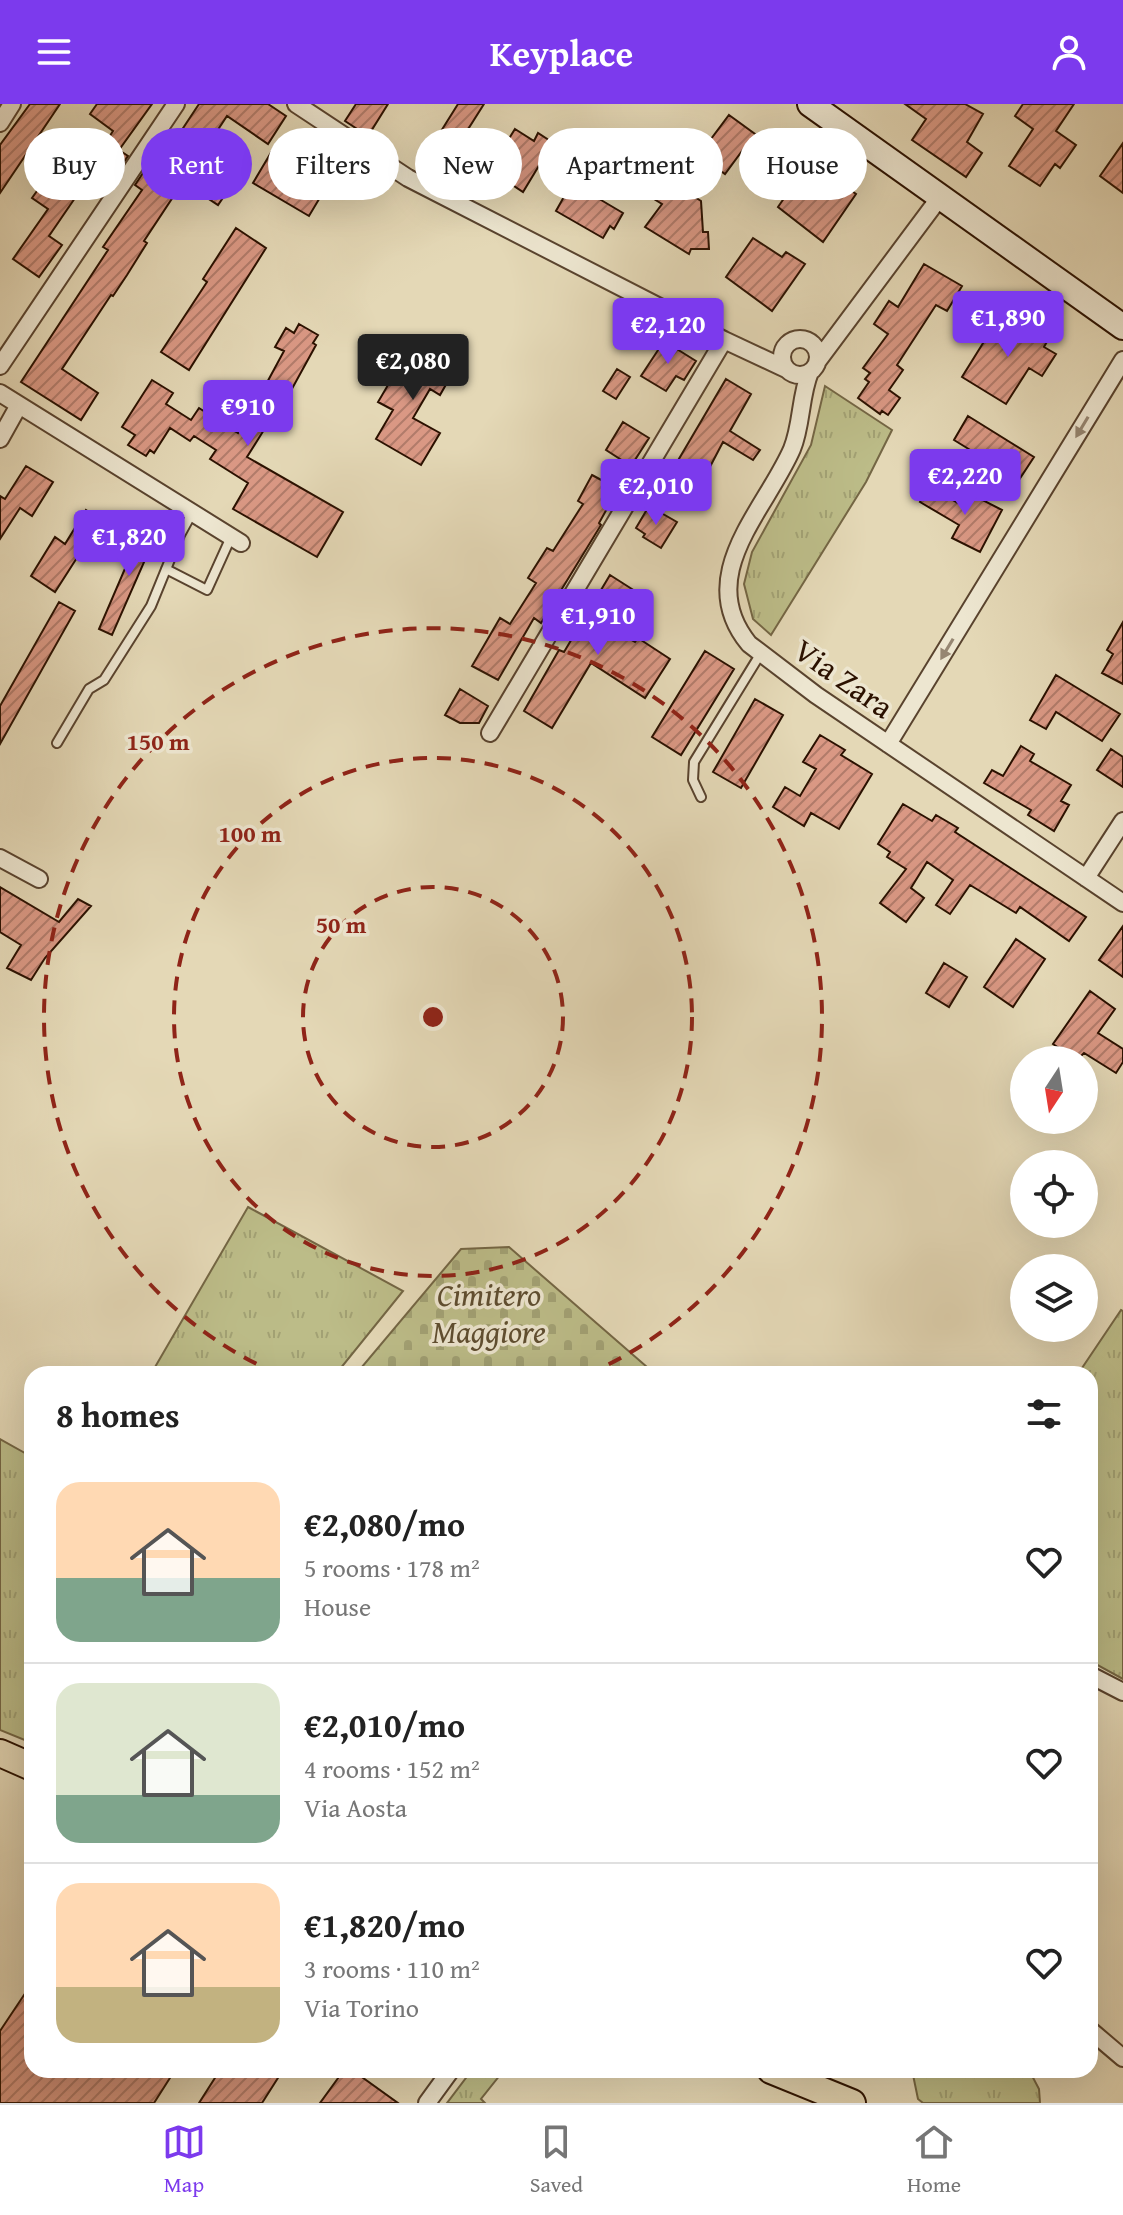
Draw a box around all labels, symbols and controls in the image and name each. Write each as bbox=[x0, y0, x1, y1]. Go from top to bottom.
text: Keyplace bbox=[490, 26, 633, 79]
icon: menu bbox=[32, 30, 76, 74]
icon: person bbox=[1047, 30, 1091, 74]
chip: Buy bbox=[24, 128, 125, 200]
chip: Rent bbox=[141, 128, 252, 200]
chip: Filters bbox=[268, 128, 399, 200]
chip: New bbox=[415, 128, 522, 200]
chip: Apartment bbox=[538, 128, 723, 200]
chip: House bbox=[739, 128, 867, 200]
pin: €1,890 bbox=[943, 291, 1073, 359]
text: €1,890 bbox=[971, 297, 1045, 336]
pin: €2,120 bbox=[603, 298, 733, 366]
text: €2,120 bbox=[631, 304, 705, 343]
pin: €2,080 bbox=[348, 334, 478, 402]
text: €2,080 bbox=[376, 340, 450, 379]
pin: €910 bbox=[201, 380, 295, 448]
text: €910 bbox=[221, 386, 275, 425]
one-way arrow bbox=[1076, 416, 1090, 438]
pin: €2,220 bbox=[900, 449, 1030, 517]
text: €2,220 bbox=[928, 455, 1002, 494]
pin: €2,010 bbox=[591, 459, 721, 527]
text: €2,010 bbox=[619, 465, 693, 504]
pin: €1,820 bbox=[64, 510, 194, 578]
text: €1,820 bbox=[92, 516, 166, 555]
pin: €1,910 bbox=[533, 589, 663, 657]
text: €1,910 bbox=[561, 595, 635, 634]
street label: Via Zara bbox=[785, 627, 903, 729]
one-way arrow bbox=[940, 638, 954, 660]
text: 150 m bbox=[126, 724, 190, 759]
text: 100 m bbox=[218, 816, 282, 851]
text: 50 m bbox=[316, 907, 367, 942]
centre of rings bbox=[419, 1003, 447, 1031]
north arrow bbox=[1010, 1046, 1098, 1134]
map controls bbox=[1010, 1046, 1098, 1342]
button: locate bbox=[1010, 1150, 1098, 1238]
button: layers bbox=[1010, 1254, 1098, 1342]
park label: Cimitero Maggiore bbox=[432, 1271, 546, 1355]
text: 8 homes bbox=[56, 1390, 180, 1439]
icon: filters bbox=[1022, 1392, 1066, 1436]
text: €2,080/mo bbox=[304, 1499, 465, 1548]
icon: home bbox=[120, 1514, 216, 1610]
icon: heart bbox=[1022, 1540, 1066, 1584]
text: 5 rooms · 178 m² bbox=[304, 1548, 480, 1587]
text: House bbox=[304, 1587, 371, 1626]
text: €2,010/mo bbox=[304, 1700, 465, 1749]
icon: home bbox=[120, 1715, 216, 1811]
icon: heart bbox=[1022, 1741, 1066, 1785]
text: 4 rooms · 152 m² bbox=[304, 1749, 480, 1788]
text: Via Aosta bbox=[304, 1788, 407, 1827]
text: €1,820/mo bbox=[304, 1900, 465, 1949]
icon: home bbox=[120, 1915, 216, 2011]
icon: heart bbox=[1022, 1941, 1066, 1985]
text: 3 rooms · 110 m² bbox=[304, 1949, 480, 1988]
text: Via Torino bbox=[304, 1988, 419, 2027]
tab: Map bbox=[162, 2120, 206, 2200]
tab: Saved bbox=[530, 2120, 583, 2200]
tab: Home bbox=[907, 2120, 961, 2200]

